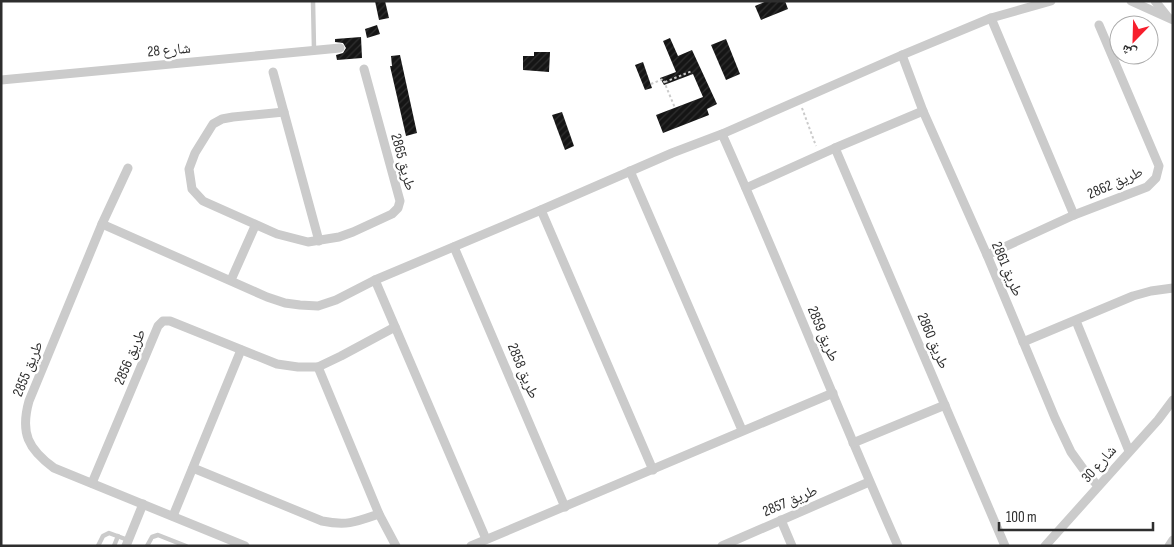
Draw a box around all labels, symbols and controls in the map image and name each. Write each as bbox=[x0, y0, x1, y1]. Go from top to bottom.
north arrow bbox=[1109, 15, 1159, 65]
street label: شارع 28 bbox=[146, 39, 192, 61]
text: ش bbox=[1119, 41, 1139, 62]
street label: طريق 2865 bbox=[386, 131, 420, 193]
street label: طريق 2862 bbox=[1084, 162, 1146, 204]
street label: طريق 2861 bbox=[987, 239, 1027, 299]
street label: طريق 2859 bbox=[803, 303, 843, 365]
street label: طريق 2860 bbox=[913, 310, 953, 372]
street label: طريق 2856 bbox=[110, 326, 150, 388]
street label: طريق 2855 bbox=[8, 339, 48, 399]
street label: طريق 2858 bbox=[503, 340, 543, 402]
street label: شارع 30 bbox=[1077, 441, 1121, 487]
street label: طريق 2857 bbox=[760, 481, 820, 521]
scale bar bbox=[999, 500, 1153, 532]
text: 100 m bbox=[1006, 508, 1037, 527]

